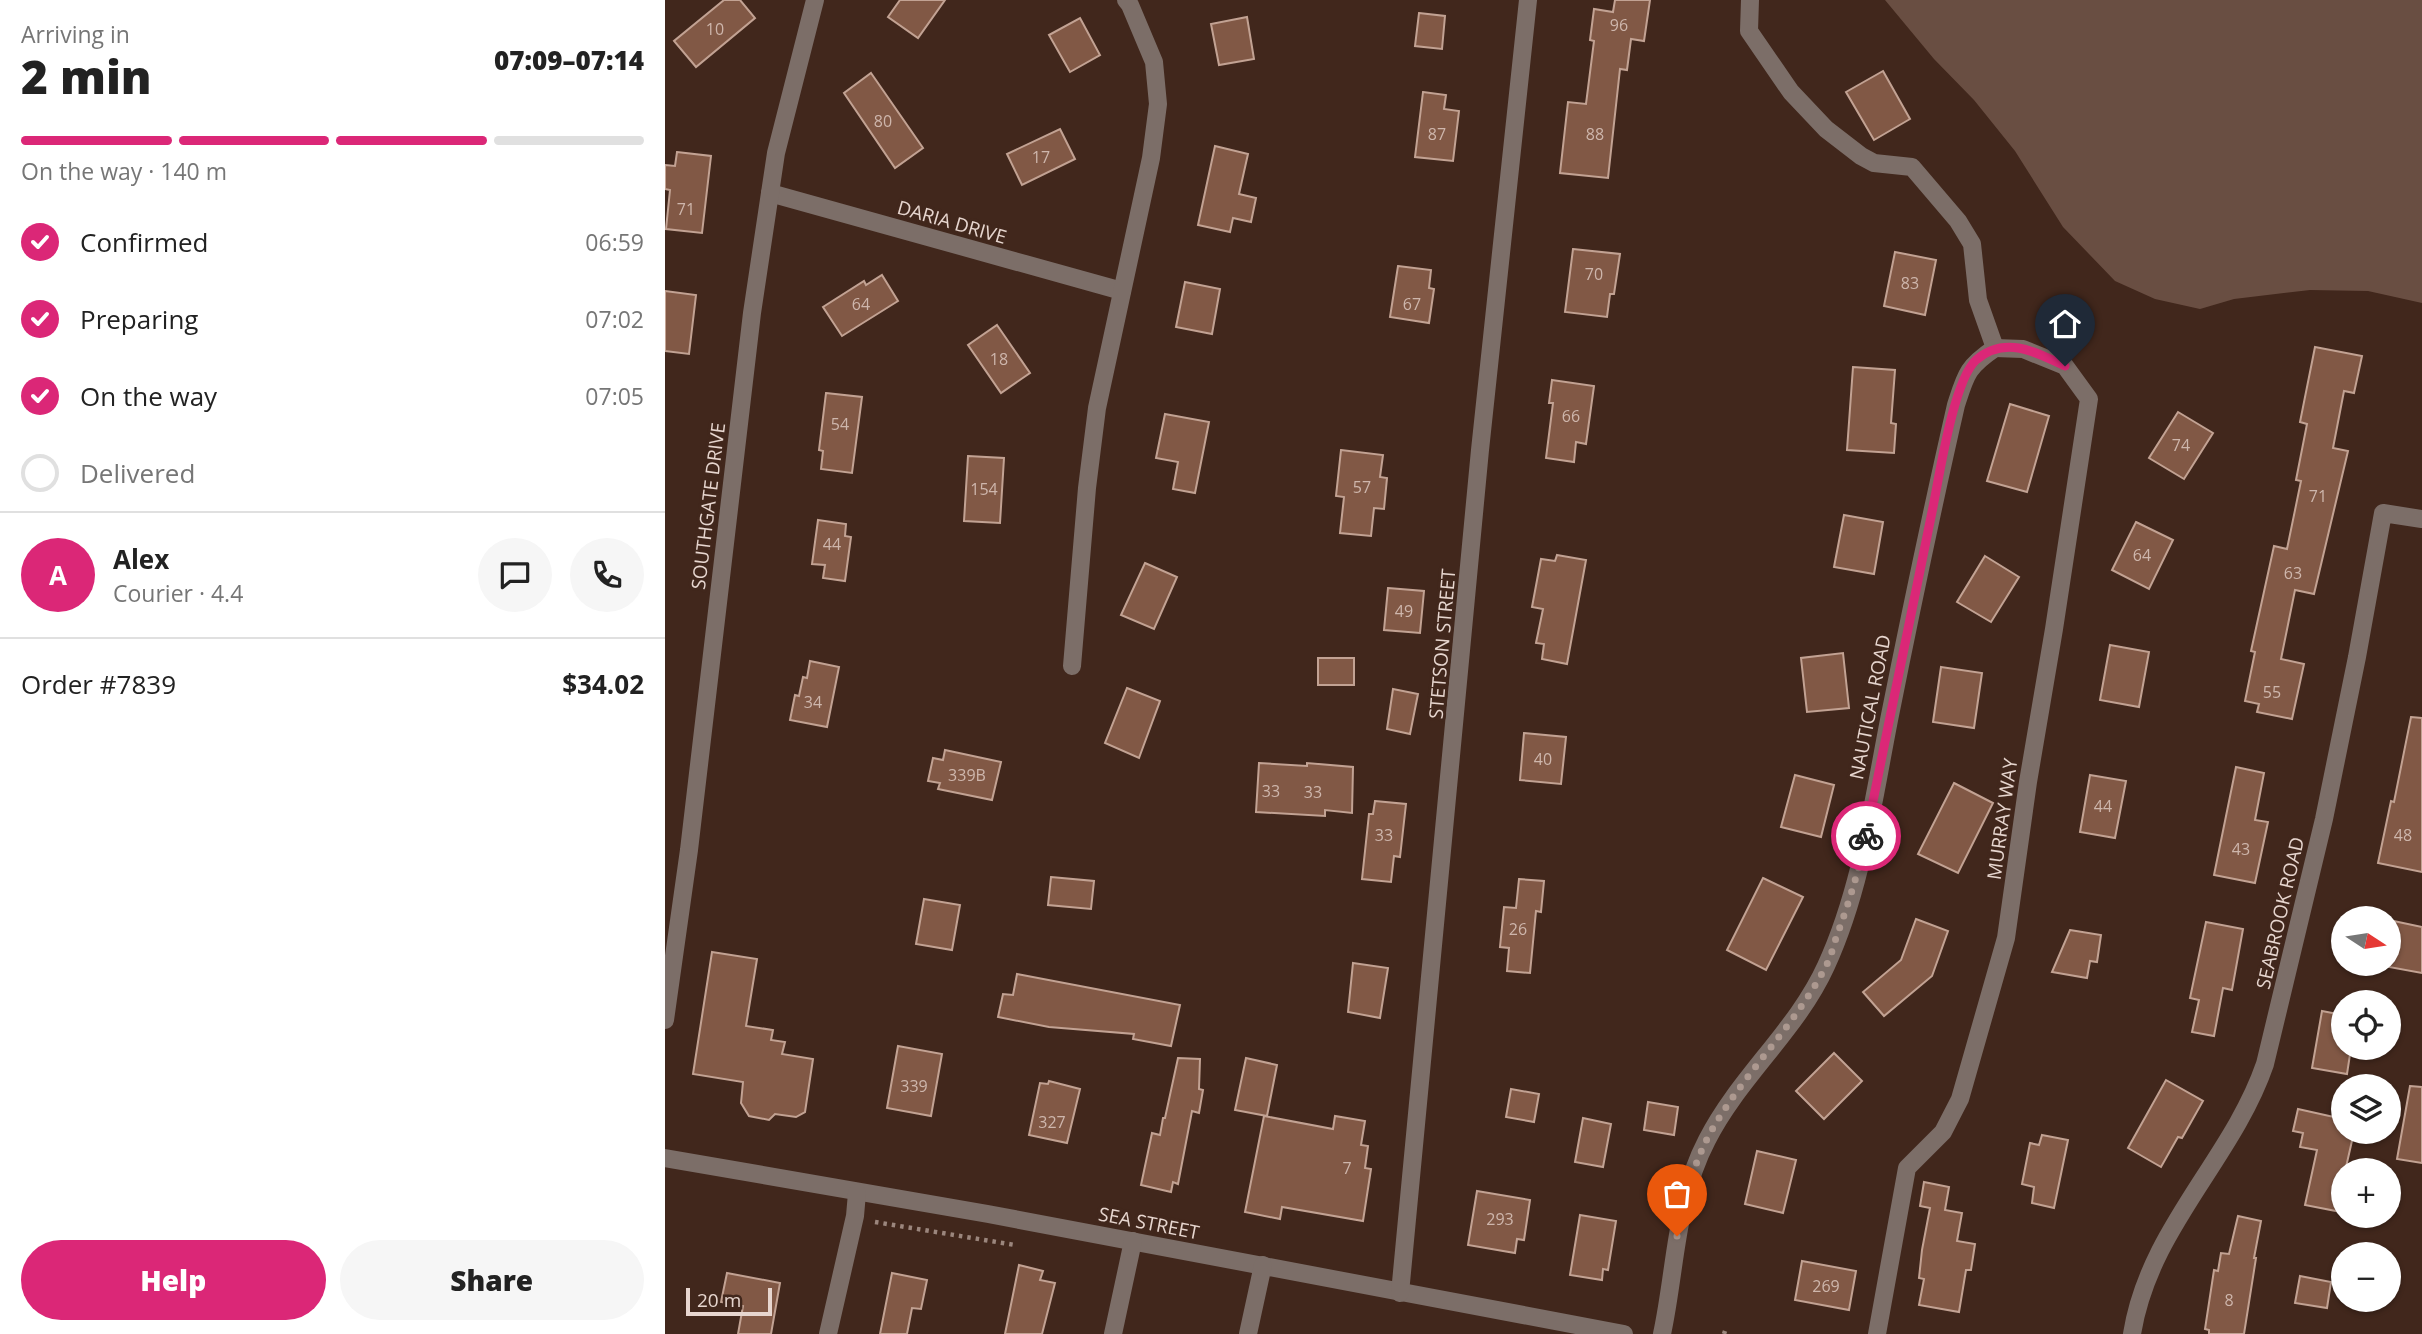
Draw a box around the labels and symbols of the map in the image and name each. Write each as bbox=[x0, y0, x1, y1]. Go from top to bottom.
house number: 96 bbox=[1610, 14, 1628, 36]
house number: 10 bbox=[706, 18, 724, 40]
house number: 80 bbox=[874, 110, 892, 132]
house number: 87 bbox=[1428, 123, 1446, 145]
house number: 88 bbox=[1586, 123, 1604, 145]
house number: 17 bbox=[1032, 146, 1050, 168]
street label: DARIA DRIVE bbox=[894, 194, 1010, 250]
house number: 71 bbox=[677, 198, 695, 220]
house number: 70 bbox=[1585, 263, 1603, 285]
house number: 83 bbox=[1901, 272, 1919, 294]
house number: 64 bbox=[852, 293, 870, 315]
house number: 67 bbox=[1403, 293, 1421, 315]
pin bbox=[2035, 294, 2095, 366]
house number: 18 bbox=[990, 348, 1008, 370]
house number: 66 bbox=[1562, 405, 1580, 427]
house number: 54 bbox=[831, 413, 849, 435]
street label: SOUTHGATE DRIVE bbox=[685, 421, 731, 591]
house number: 74 bbox=[2172, 434, 2190, 456]
house number: 57 bbox=[1353, 476, 1371, 498]
house number: 154 bbox=[970, 478, 998, 500]
house number: 71 bbox=[2309, 485, 2327, 507]
house number: 44 bbox=[823, 533, 841, 555]
house number: 64 bbox=[2133, 544, 2151, 566]
house number: 63 bbox=[2284, 562, 2302, 584]
street label: STETSON STREET bbox=[1422, 567, 1462, 720]
house number: 49 bbox=[1395, 600, 1413, 622]
street label: NAUTICAL ROAD bbox=[1843, 632, 1897, 782]
house number: 55 bbox=[2263, 681, 2281, 703]
house number: 34 bbox=[804, 691, 822, 713]
house number: 40 bbox=[1534, 748, 1552, 770]
street label: MURRAY WAY bbox=[1981, 756, 2023, 881]
house number: 339B bbox=[948, 764, 986, 786]
house number: 33 bbox=[1262, 780, 1280, 802]
house number: 33 bbox=[1304, 781, 1322, 803]
house number: 44 bbox=[2094, 795, 2112, 817]
courier bbox=[1831, 801, 1901, 871]
house number: 33 bbox=[1375, 824, 1393, 846]
house number: 48 bbox=[2394, 824, 2412, 846]
street label: SEABROOK ROAD bbox=[2250, 834, 2310, 992]
house number: 43 bbox=[2232, 838, 2250, 860]
north arrow bbox=[2331, 906, 2401, 976]
house number: 26 bbox=[1509, 918, 1527, 940]
house number: 339 bbox=[900, 1075, 928, 1097]
house number: 327 bbox=[1038, 1111, 1066, 1133]
house number: 7 bbox=[1342, 1157, 1352, 1179]
pin bbox=[1647, 1164, 1707, 1236]
street label: SEA STREET bbox=[1096, 1200, 1202, 1246]
house number: 293 bbox=[1486, 1208, 1514, 1230]
house number: 269 bbox=[1812, 1275, 1840, 1297]
scale bar bbox=[686, 1285, 772, 1317]
house number: 8 bbox=[2224, 1289, 2234, 1311]

